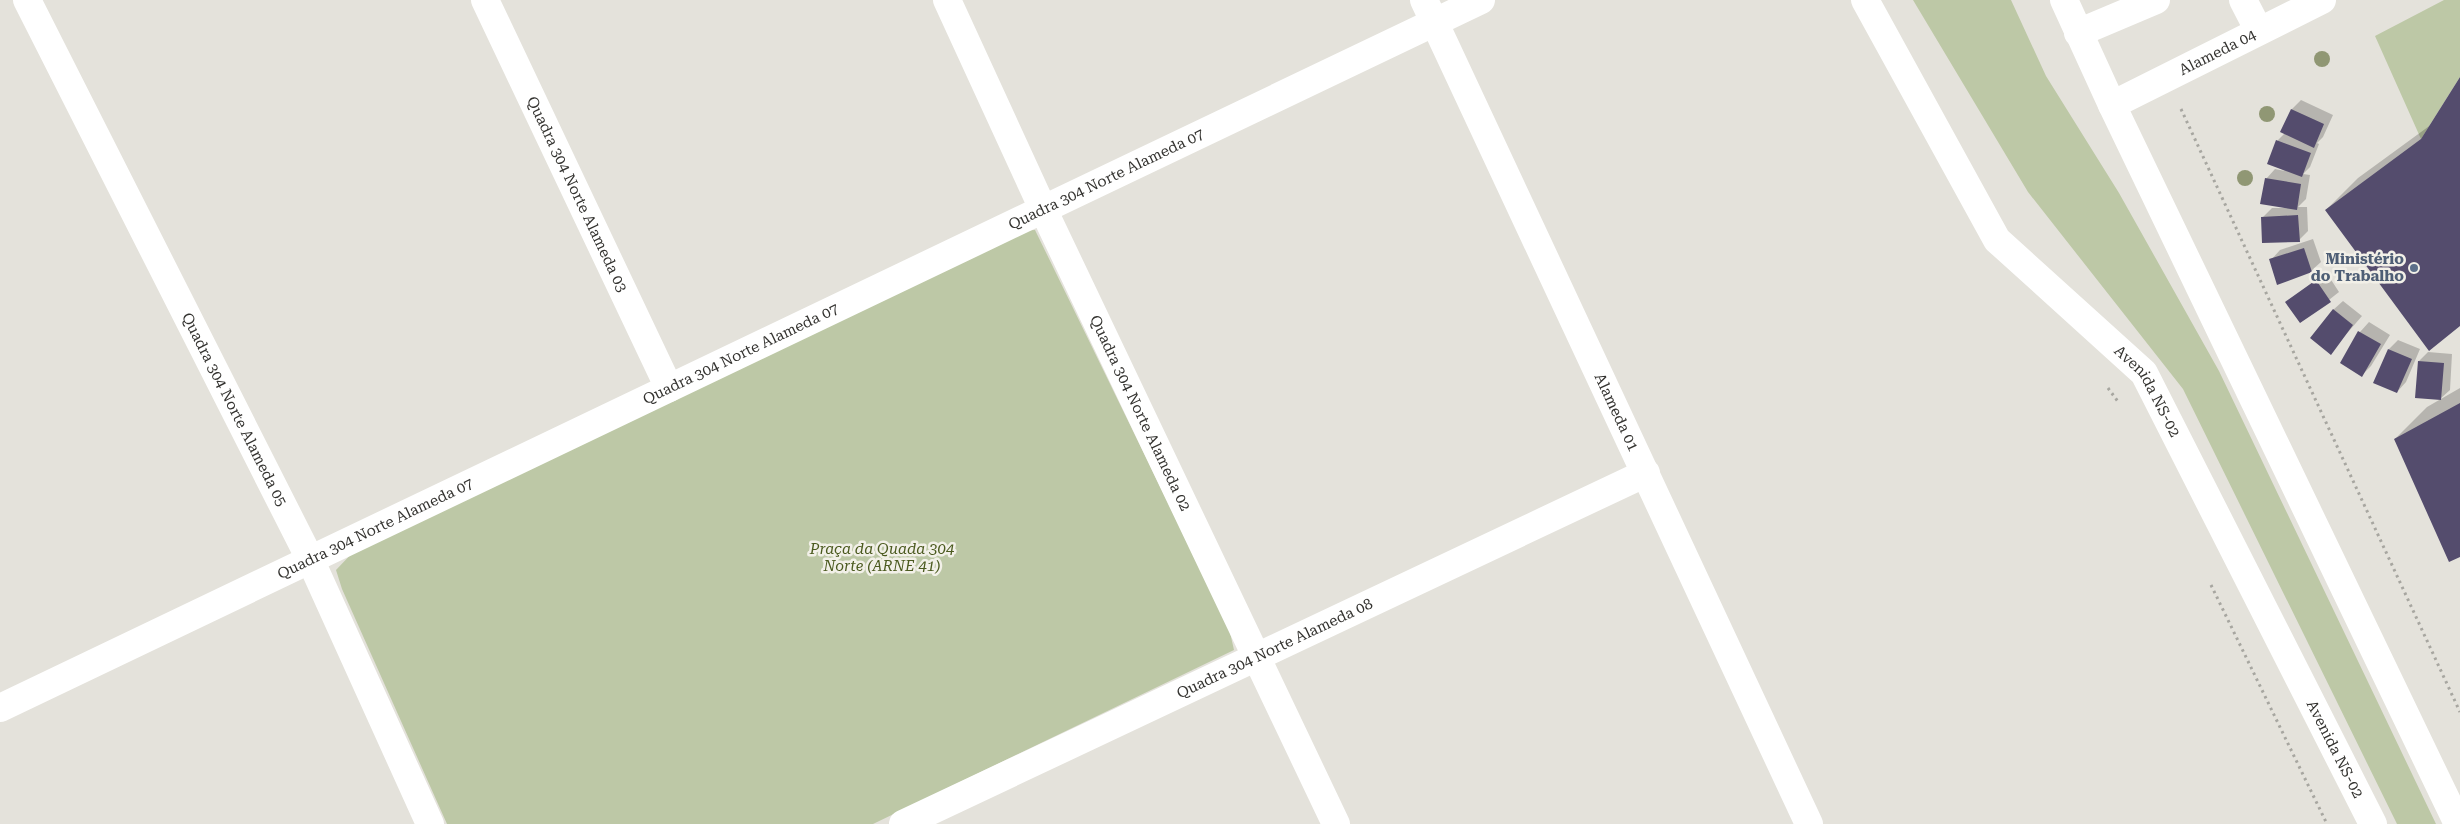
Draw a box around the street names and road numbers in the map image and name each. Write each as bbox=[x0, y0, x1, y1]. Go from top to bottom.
street label: Alameda 04 bbox=[2176, 25, 2260, 79]
street label: Quadra 304 Norte Alameda 03 bbox=[523, 93, 631, 295]
street label: Quadra 304 Norte Alameda 07 bbox=[1005, 125, 1207, 234]
street label: Quadra 304 Norte Alameda 07 bbox=[640, 299, 841, 408]
street label: Quadra 304 Norte Alameda 05 bbox=[178, 310, 291, 509]
street label: Quadra 304 Norte Alameda 02 bbox=[1086, 312, 1195, 514]
street label: Avenida NS-02 bbox=[2111, 342, 2184, 440]
street label: Alameda 01 bbox=[1591, 370, 1643, 454]
street label: Quadra 304 Norte Alameda 07 bbox=[275, 474, 476, 583]
street label: Quadra 304 Norte Alameda 08 bbox=[1174, 594, 1376, 702]
street label: Avenida NS-02 bbox=[2303, 697, 2367, 801]

